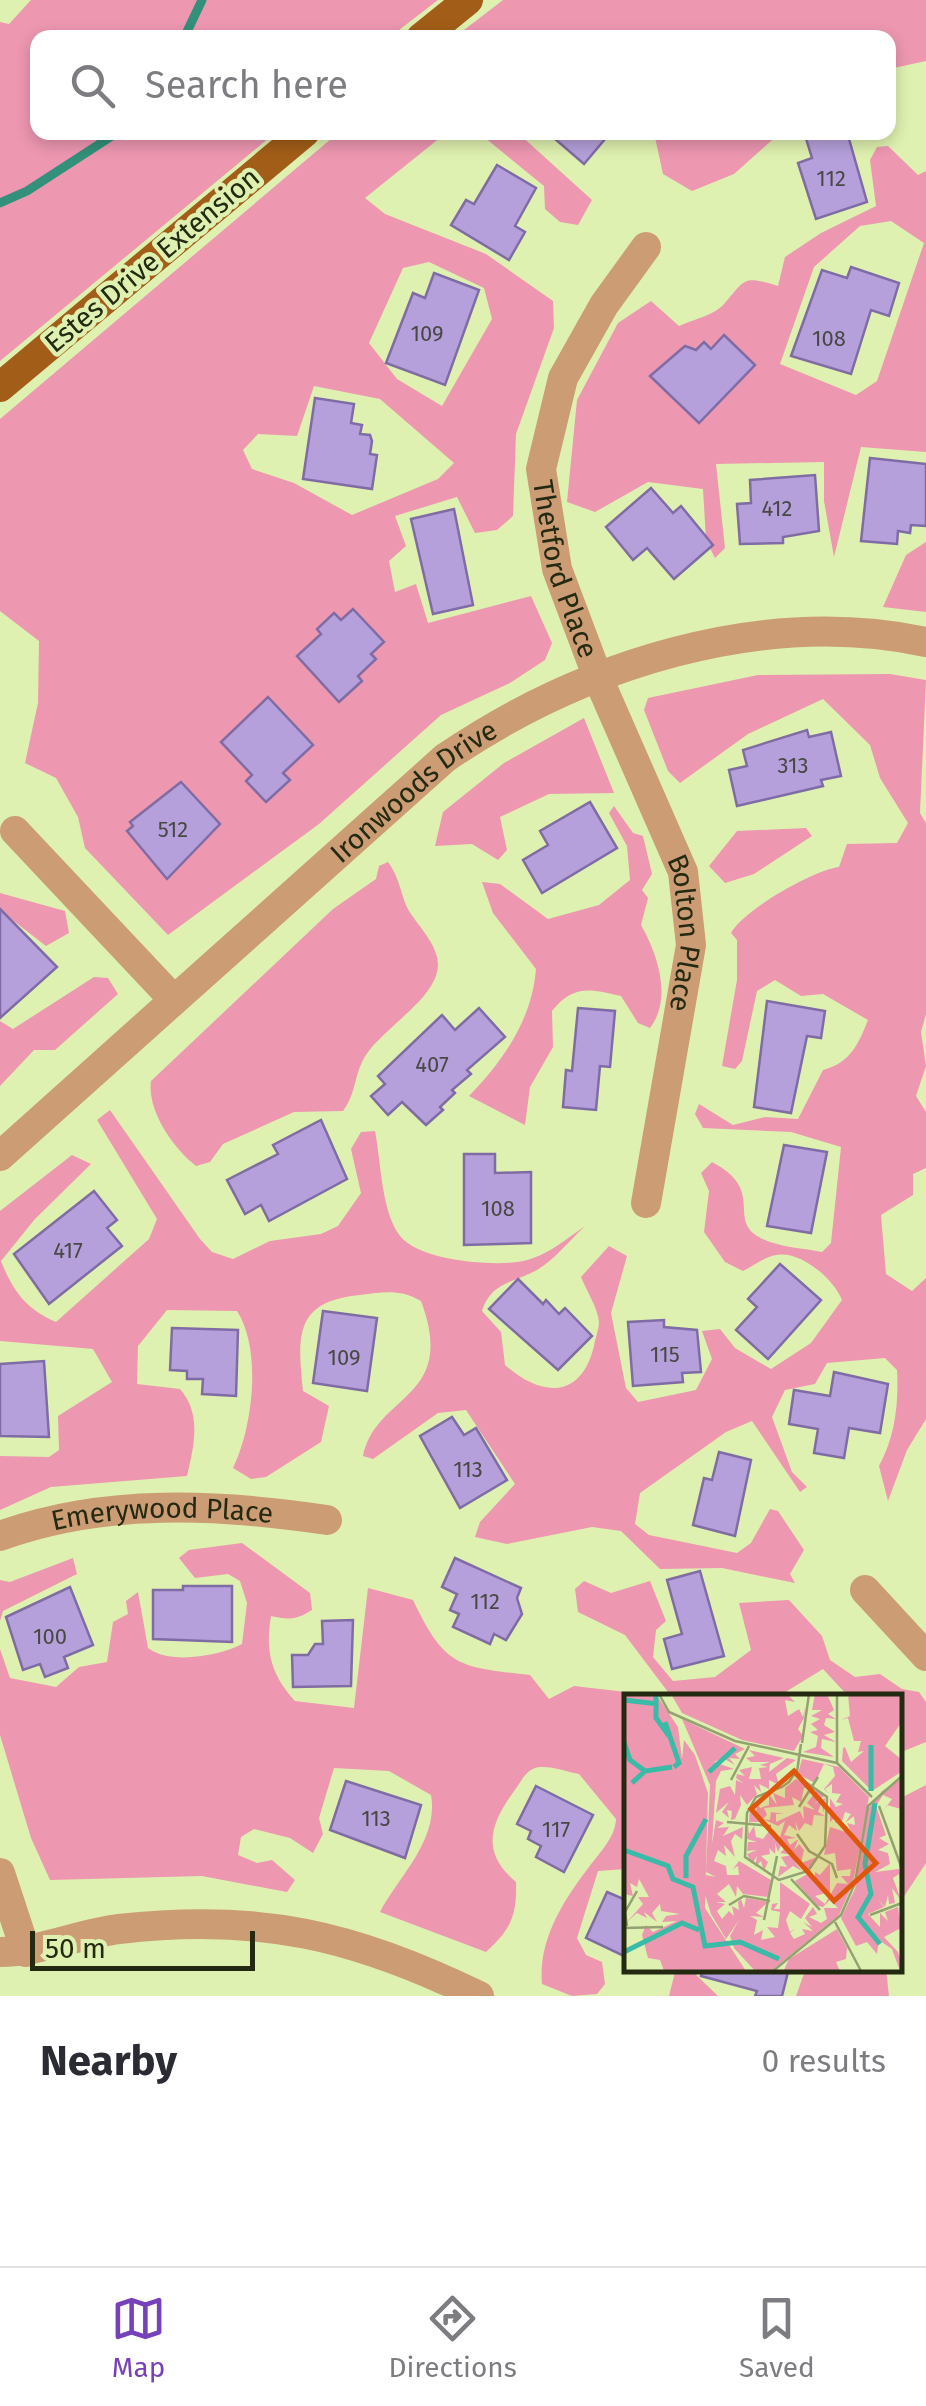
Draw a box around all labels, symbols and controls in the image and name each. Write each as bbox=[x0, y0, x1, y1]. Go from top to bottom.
search box bbox=[30, 30, 896, 140]
icon: search bbox=[65, 58, 120, 113]
text: Search here bbox=[145, 62, 348, 108]
street label: Estes Drive Extension bbox=[38, 161, 266, 359]
house number: 112 bbox=[816, 165, 846, 192]
house number: 109 bbox=[410, 320, 444, 347]
house number: 108 bbox=[812, 325, 846, 352]
street label: Thetford Place bbox=[527, 478, 605, 662]
house number: 412 bbox=[762, 495, 792, 522]
street label: Ironwoods Drive bbox=[323, 713, 503, 869]
house number: 313 bbox=[778, 752, 808, 779]
house number: 512 bbox=[158, 816, 188, 843]
street label: Bolton Place bbox=[661, 849, 707, 1014]
house number: 407 bbox=[415, 1051, 449, 1078]
house number: 108 bbox=[481, 1195, 515, 1222]
house number: 417 bbox=[53, 1237, 83, 1264]
house number: 115 bbox=[650, 1341, 680, 1368]
house number: 109 bbox=[327, 1344, 361, 1371]
house number: 113 bbox=[453, 1456, 483, 1483]
street label: Emerywood Place bbox=[48, 1491, 275, 1537]
house number: 112 bbox=[470, 1588, 500, 1615]
house number: 100 bbox=[33, 1623, 67, 1650]
inset map bbox=[624, 1694, 901, 1971]
house number: 113 bbox=[361, 1805, 391, 1832]
house number: 117 bbox=[542, 1816, 570, 1843]
scale bar bbox=[30, 1926, 255, 1970]
text: 50 m bbox=[45, 1932, 106, 1965]
text: Nearby bbox=[40, 2036, 177, 2086]
text: 0 results bbox=[761, 2042, 886, 2080]
tab: Map bbox=[111, 2291, 166, 2384]
tab: Directions bbox=[388, 2291, 517, 2384]
tab: Saved bbox=[739, 2291, 815, 2384]

